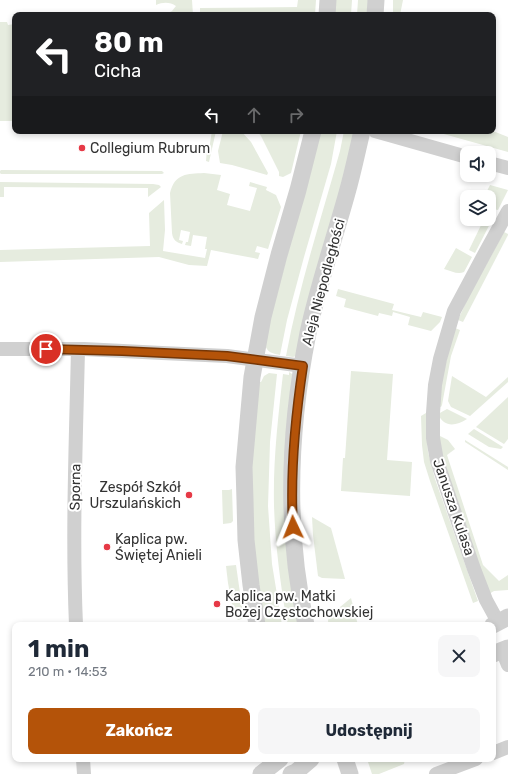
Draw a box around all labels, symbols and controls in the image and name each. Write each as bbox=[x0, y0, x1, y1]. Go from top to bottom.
text: 80 m bbox=[94, 26, 164, 59]
icon: left bbox=[28, 28, 80, 80]
text: Cicha bbox=[94, 60, 141, 82]
icon: left bbox=[201, 104, 223, 126]
icon: ahead bbox=[243, 104, 265, 126]
icon: right bbox=[285, 104, 307, 126]
place label: Collegium Rubrum bbox=[90, 140, 210, 157]
marker: Collegium Rubrum bbox=[77, 143, 87, 153]
map controls bbox=[460, 146, 496, 226]
button: sound bbox=[460, 146, 496, 182]
button: layers bbox=[460, 190, 496, 226]
street label: Aleja Niepodległości bbox=[298, 217, 349, 347]
pin bbox=[29, 332, 63, 366]
icon: arrive bbox=[35, 338, 57, 360]
street label: Janusza Kulasa bbox=[429, 456, 478, 558]
street label: Sporna bbox=[67, 464, 84, 510]
place label: Zespół Szkół Urszulańskich bbox=[90, 479, 181, 512]
marker: Zespół Szkół Urszulańskich bbox=[184, 490, 194, 500]
position arrow bbox=[272, 506, 314, 548]
place label: Kaplica pw. Świętej Anieli bbox=[115, 531, 202, 564]
marker: Kaplica pw. Świętej Anieli bbox=[102, 542, 112, 552]
place label: Kaplica pw. Matki Bożej Częstochowskiej bbox=[225, 588, 373, 621]
marker: Kaplica pw. Matki Bożej Częstochowskiej bbox=[212, 599, 222, 609]
text: 1 min bbox=[28, 635, 89, 663]
button: close bbox=[438, 635, 480, 677]
text: 210 m · 14:53 bbox=[28, 664, 107, 679]
button: Zakończ bbox=[28, 708, 250, 754]
button: Udostępnij bbox=[258, 708, 480, 754]

